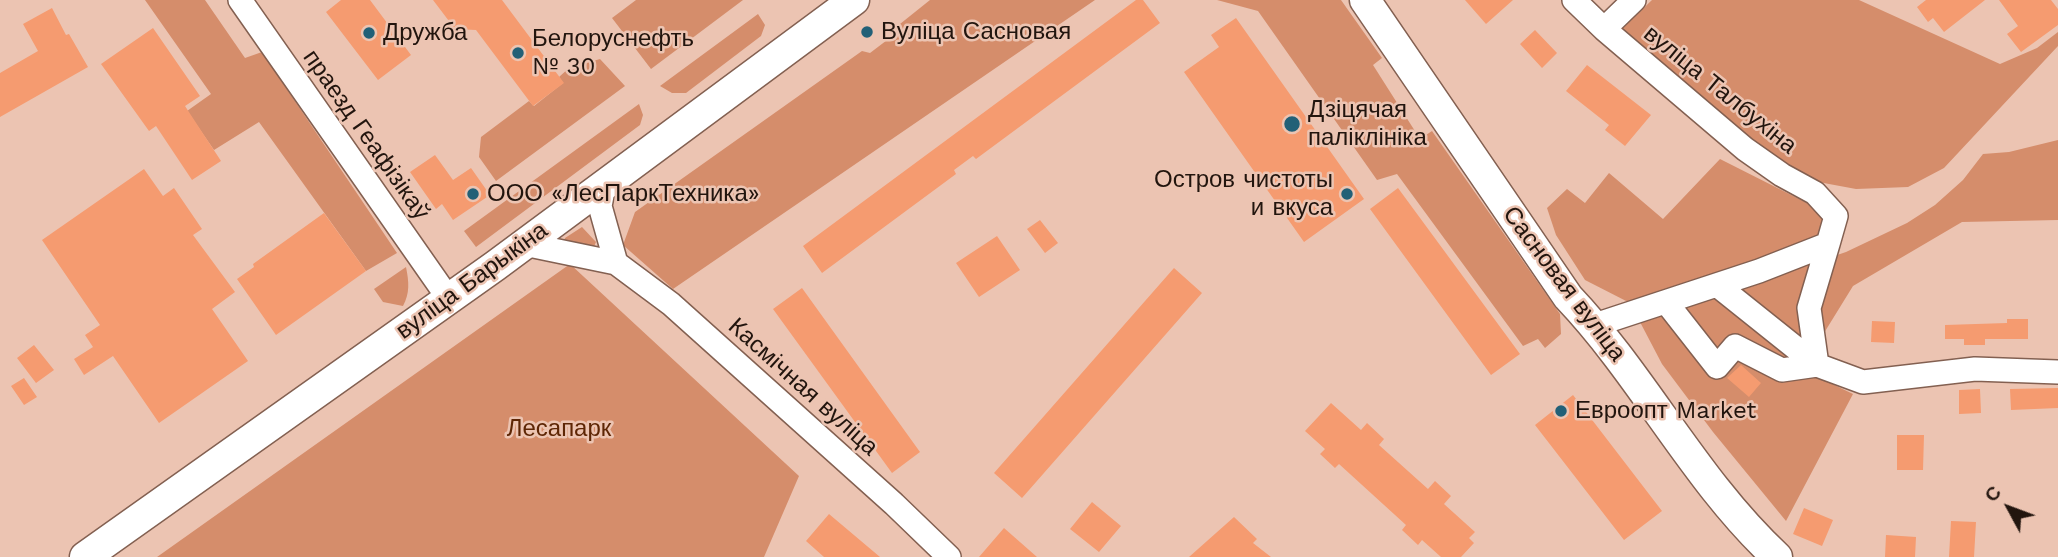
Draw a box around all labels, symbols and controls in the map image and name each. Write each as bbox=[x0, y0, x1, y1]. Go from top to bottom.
place label: Вуліца Сасновая bbox=[881, 18, 1071, 46]
place label: Дружба bbox=[383, 19, 467, 47]
street label: вуліца Талбухіна bbox=[1638, 20, 1802, 160]
marker: Вуліца Сасновая bbox=[859, 24, 875, 40]
marker: Дружба bbox=[361, 25, 377, 41]
place label: Белоруснефть № 30 bbox=[532, 25, 694, 81]
street label: праезд Геафізікаў bbox=[297, 44, 435, 226]
marker: Белоруснефть № 30 bbox=[510, 45, 526, 61]
place label: Дзіцячая паліклініка bbox=[1308, 96, 1427, 152]
marker: Дзіцячая паліклініка bbox=[1282, 114, 1302, 134]
place label: Остров чистоты и вкуса bbox=[1154, 166, 1333, 222]
place label: ООО «ЛесПаркТехника» bbox=[487, 180, 760, 208]
marker: ООО «ЛесПаркТехника» bbox=[465, 186, 481, 202]
marker: Остров чистоты и вкуса bbox=[1339, 186, 1355, 202]
street label: Сасновая вуліца bbox=[1496, 201, 1632, 367]
street label: вуліца Барыкіна bbox=[391, 216, 553, 346]
street label: Касмічная вуліца bbox=[722, 312, 884, 462]
place label: Евроопт Market bbox=[1575, 397, 1756, 425]
marker: Евроопт Market bbox=[1553, 403, 1569, 419]
park label: Лесапарк bbox=[507, 415, 611, 443]
north arrow bbox=[1974, 473, 2044, 543]
text: С bbox=[1980, 481, 2006, 507]

